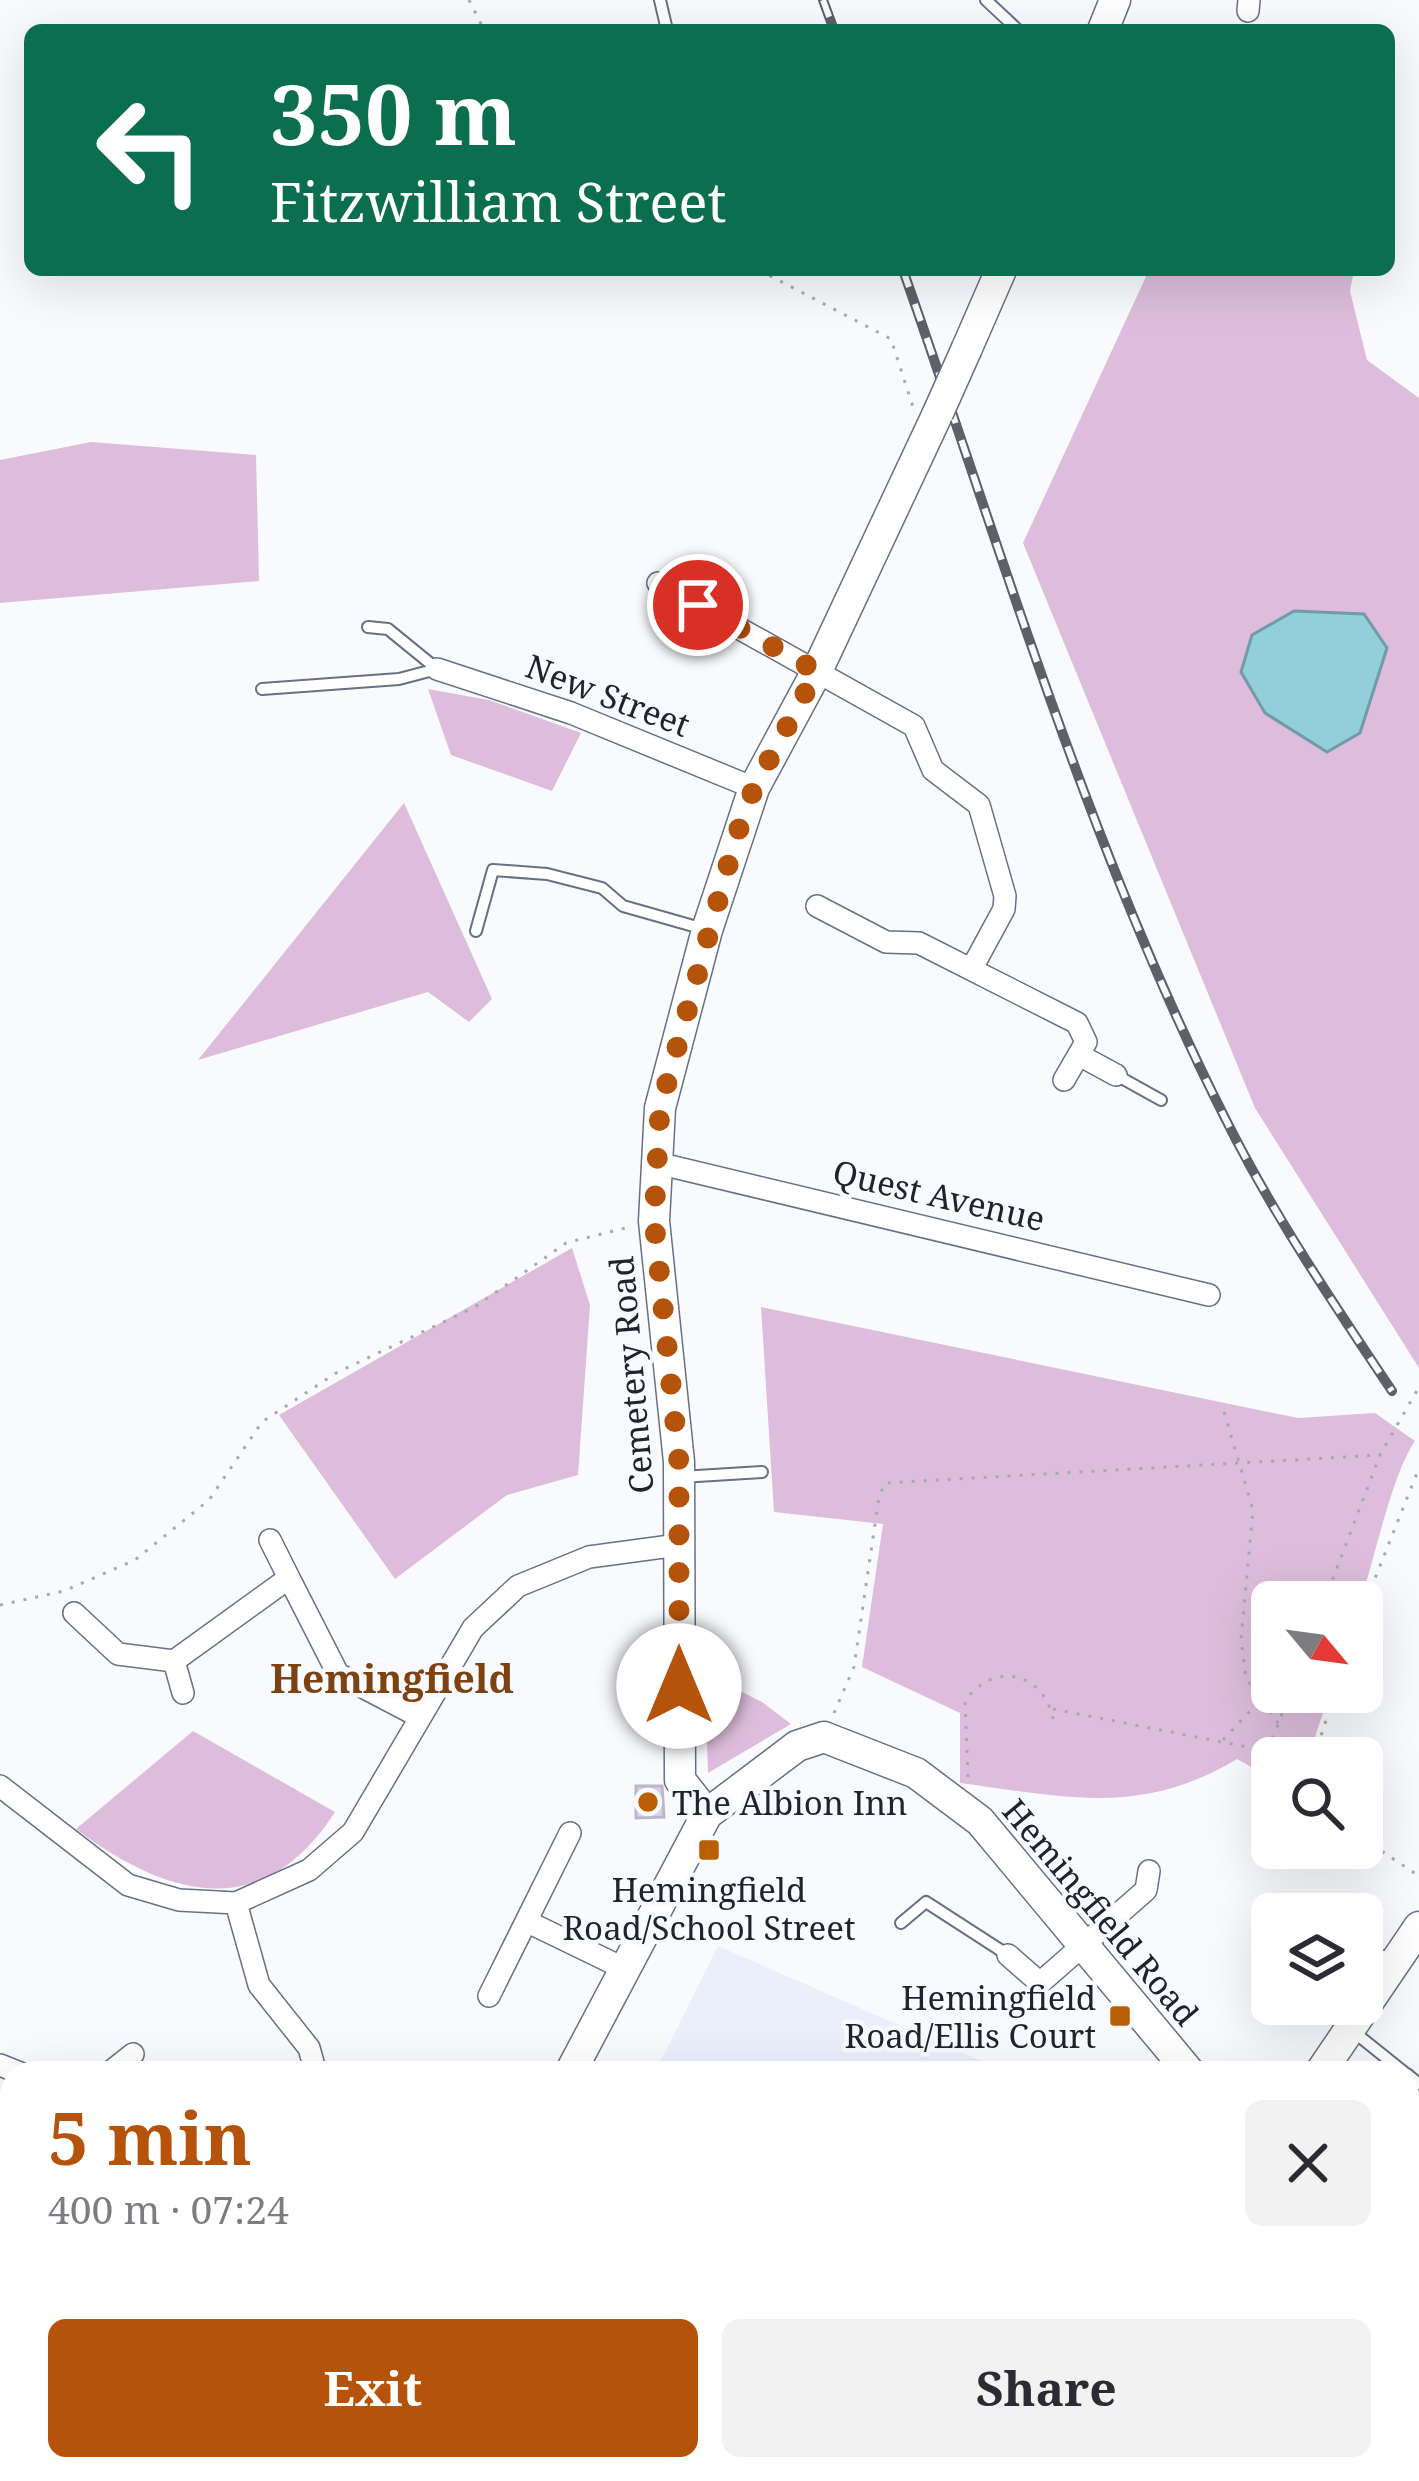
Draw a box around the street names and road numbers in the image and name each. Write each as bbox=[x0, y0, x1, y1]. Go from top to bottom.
street label: New Street bbox=[520, 643, 696, 747]
street label: Quest Avenue bbox=[829, 1149, 1049, 1241]
street label: Cemetery Road bbox=[598, 1254, 664, 1496]
street label: Hemingfield Road bbox=[993, 1789, 1209, 2035]

